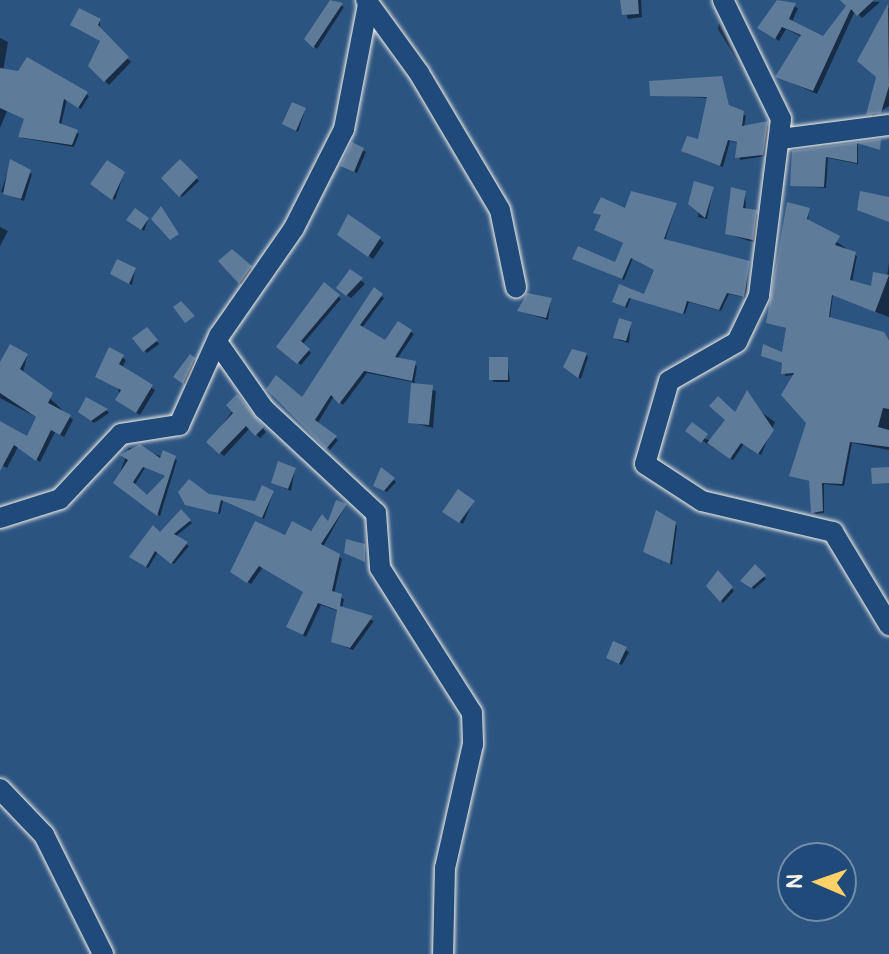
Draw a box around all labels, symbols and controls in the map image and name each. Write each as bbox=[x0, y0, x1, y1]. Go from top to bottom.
north arrow bbox=[777, 842, 857, 922]
text: N bbox=[781, 873, 809, 889]

